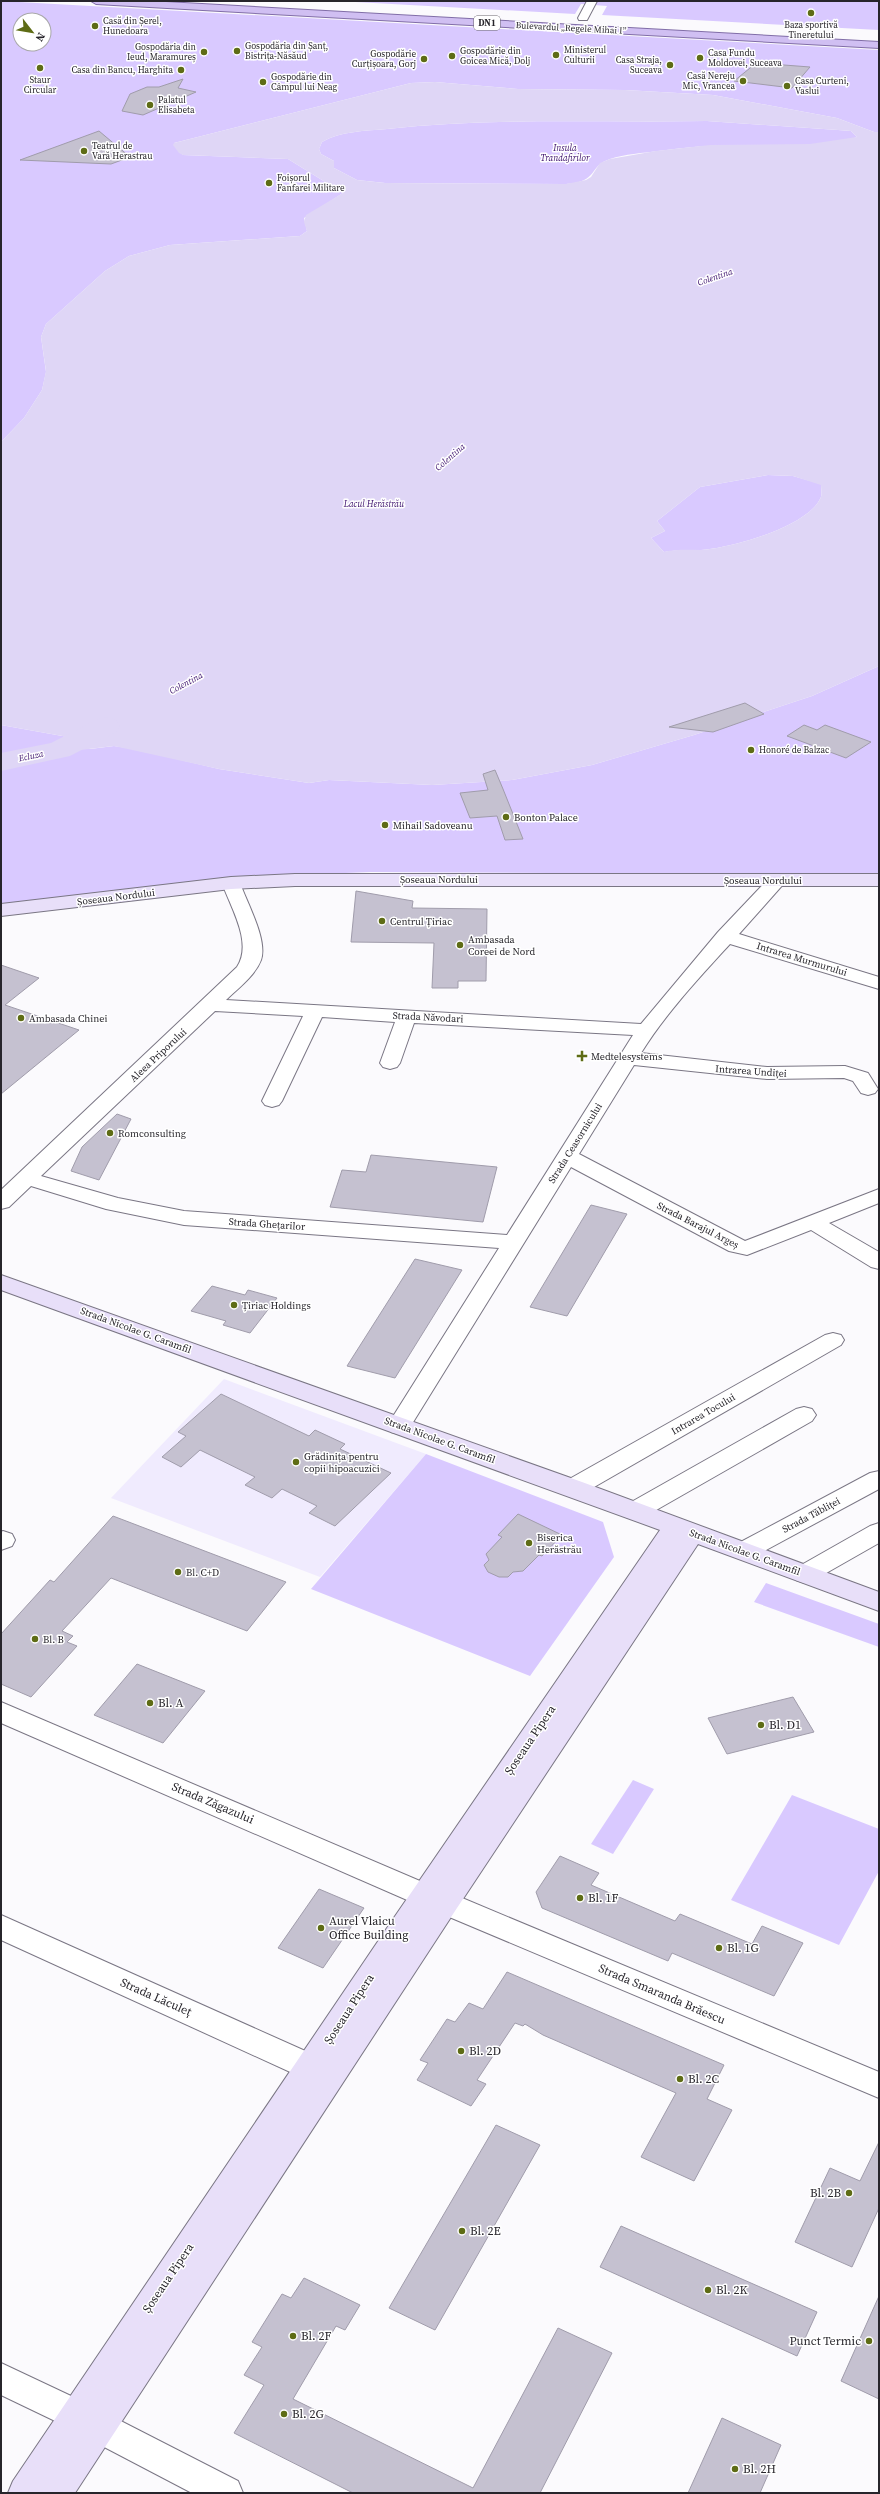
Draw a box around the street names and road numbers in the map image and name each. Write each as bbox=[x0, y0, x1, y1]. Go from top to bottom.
road number: DN1 bbox=[474, 16, 500, 30]
street label: Bulevardul „Regele Mihai I” bbox=[515, 19, 627, 37]
street label: Șoseaua Nordului bbox=[400, 873, 478, 886]
street label: Șoseaua Nordului bbox=[724, 874, 802, 887]
street label: Șoseaua Nordului bbox=[76, 886, 156, 908]
street label: Intrarea Murmurului bbox=[755, 939, 849, 979]
street label: Strada Năvodari bbox=[392, 1009, 464, 1025]
street label: Aleea Priporului bbox=[127, 1025, 189, 1085]
street label: Intrarea Undiței bbox=[715, 1062, 787, 1080]
street label: Strada Ceasornicului bbox=[545, 1100, 605, 1186]
street label: Strada Barajul Argeș bbox=[655, 1199, 741, 1251]
street label: Strada Ghețarilor bbox=[228, 1215, 306, 1233]
street label: Strada Nicolae G. Caramfil bbox=[79, 1304, 193, 1356]
street label: Intrarea Tocului bbox=[669, 1390, 737, 1438]
street label: Strada Nicolae G. Caramfil bbox=[383, 1414, 497, 1466]
street label: Strada Tăbliței bbox=[780, 1494, 842, 1536]
street label: Strada Nicolae G. Caramfil bbox=[688, 1526, 802, 1578]
street label: Șoseaua Pipera bbox=[501, 1701, 560, 1778]
street label: Strada Zăgazului bbox=[169, 1778, 257, 1828]
street label: Strada Smaranda Brăescu bbox=[596, 1960, 728, 2028]
street label: Șoseaua Pipera bbox=[320, 1970, 378, 2047]
street label: Strada Lăculeț bbox=[118, 1974, 194, 2020]
street label: Șoseaua Pipera bbox=[139, 2239, 198, 2316]

